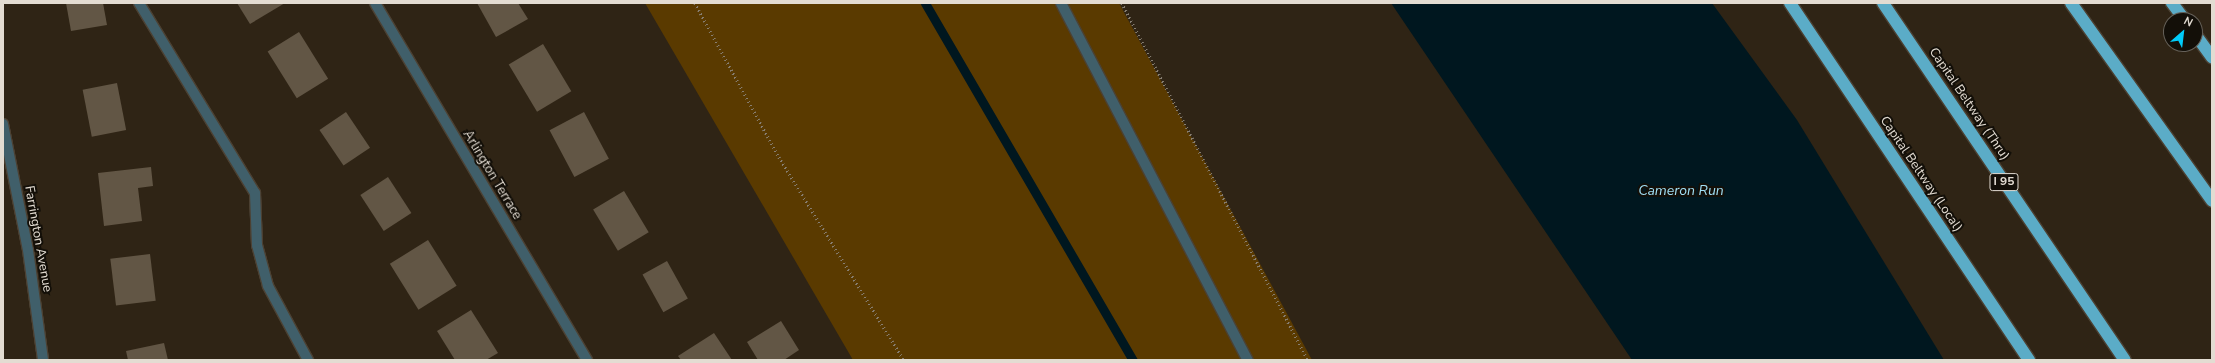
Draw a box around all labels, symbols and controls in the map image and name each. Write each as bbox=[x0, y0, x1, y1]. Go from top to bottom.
north arrow bbox=[2163, 12, 2203, 52]
text: N bbox=[2181, 13, 2196, 30]
street label: Capital Beltway (Thru) bbox=[1926, 45, 2012, 163]
street label: Capital Beltway (Local) bbox=[1877, 113, 1965, 235]
street label: Arlington Terrace bbox=[459, 128, 525, 222]
road number: I 95 bbox=[1989, 172, 2019, 192]
water label: Cameron Run bbox=[1638, 183, 1724, 199]
street label: Farrington Avenue bbox=[21, 185, 55, 293]

